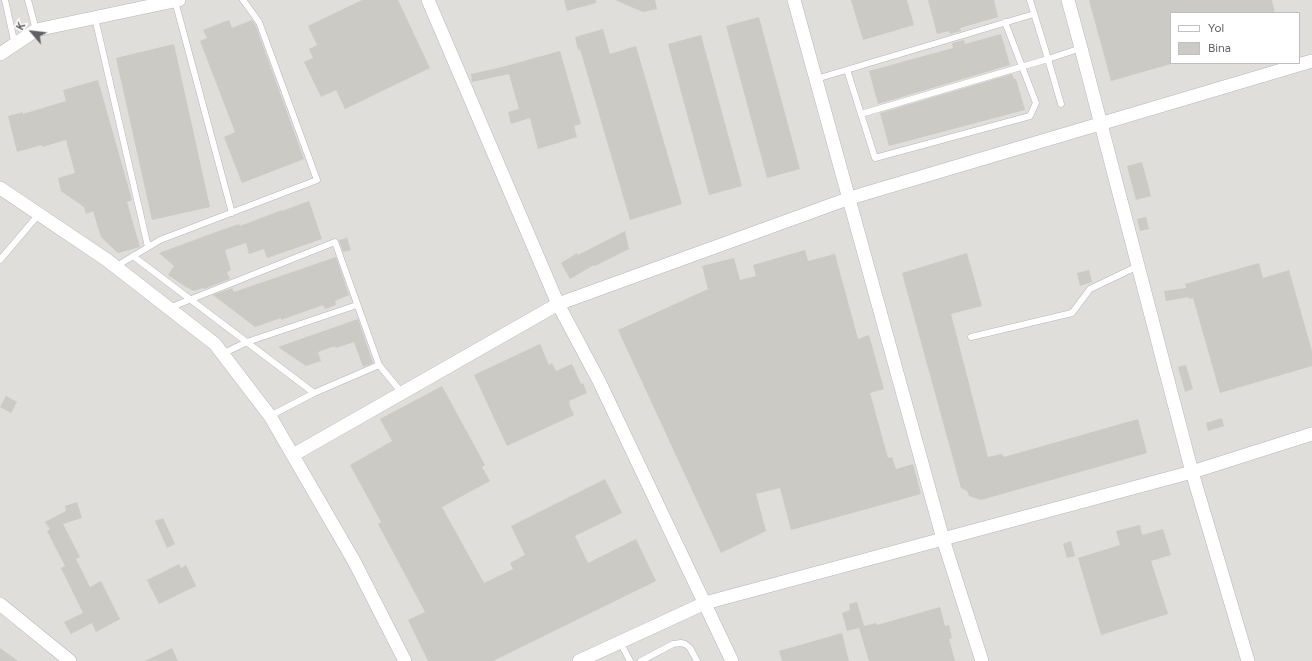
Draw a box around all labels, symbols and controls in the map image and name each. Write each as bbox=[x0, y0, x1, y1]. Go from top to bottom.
north arrow bbox=[12, 12, 52, 52]
legend bbox=[1170, 12, 1300, 64]
text: K bbox=[14, 20, 28, 32]
text: Yol bbox=[1208, 21, 1224, 35]
text: Bina bbox=[1208, 41, 1231, 55]

